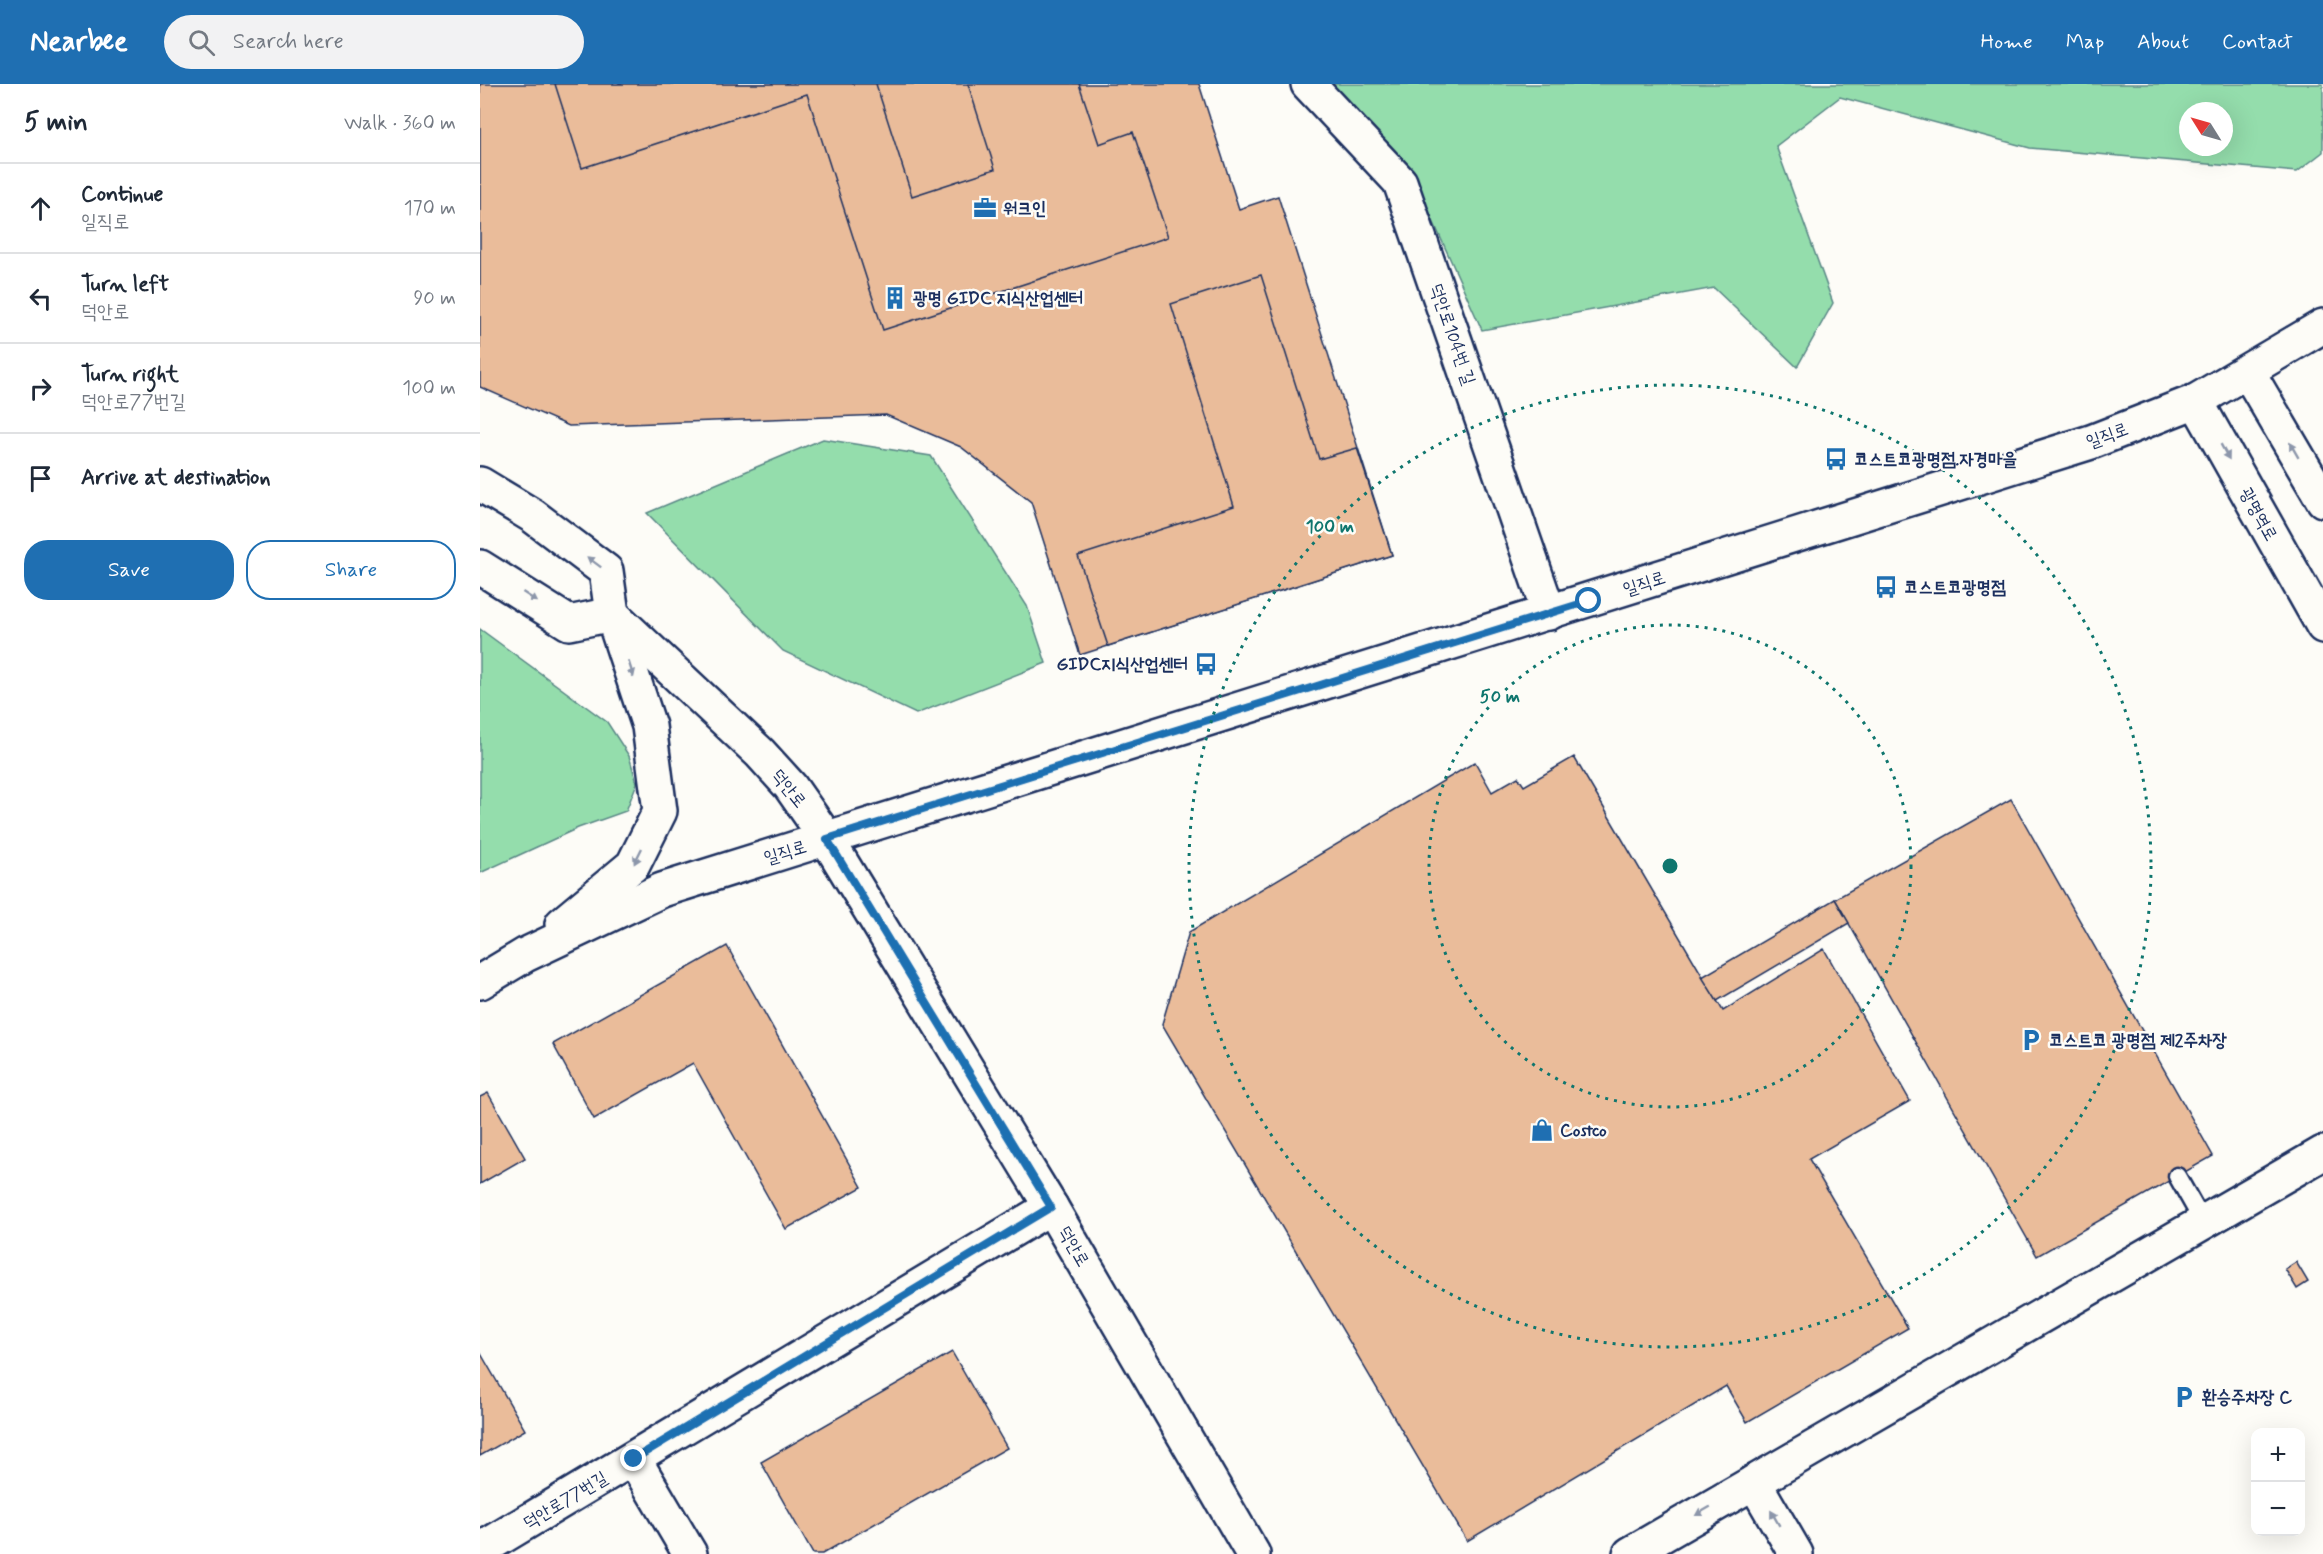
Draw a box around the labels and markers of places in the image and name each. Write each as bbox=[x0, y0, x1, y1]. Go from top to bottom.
office icon: 워크인 bbox=[972, 195, 998, 221]
place label: 워크인 bbox=[1003, 197, 1046, 221]
building icon: 광명 GIDC 지식산업센터 bbox=[882, 285, 908, 311]
place label: 광명 GIDC 지식산업센터 bbox=[913, 287, 1083, 311]
bus stop icon: 코스트코광명점.자경마을 bbox=[1823, 446, 1849, 472]
place label: 코스트코광명점.자경마을 bbox=[1854, 448, 2017, 472]
bus stop icon: 코스트코광명점 bbox=[1873, 574, 1899, 600]
place label: 코스트코광명점 bbox=[1904, 576, 2006, 600]
bus stop icon: GIDC지식산업센터 bbox=[1193, 651, 1219, 677]
place label: GIDC지식산업센터 bbox=[1056, 653, 1188, 677]
centre of rings bbox=[1660, 856, 1680, 876]
parking icon: 코스트코 광명점 제2주차장 bbox=[2018, 1027, 2044, 1053]
place label: 코스트코 광명점 제2주차장 bbox=[2049, 1029, 2227, 1053]
shop icon: Costco bbox=[1529, 1117, 1555, 1143]
place label: Costco bbox=[1560, 1119, 1607, 1143]
parking icon: 환승주차장 C bbox=[2171, 1384, 2197, 1410]
place label: 환승주차장 C bbox=[2202, 1386, 2292, 1410]

